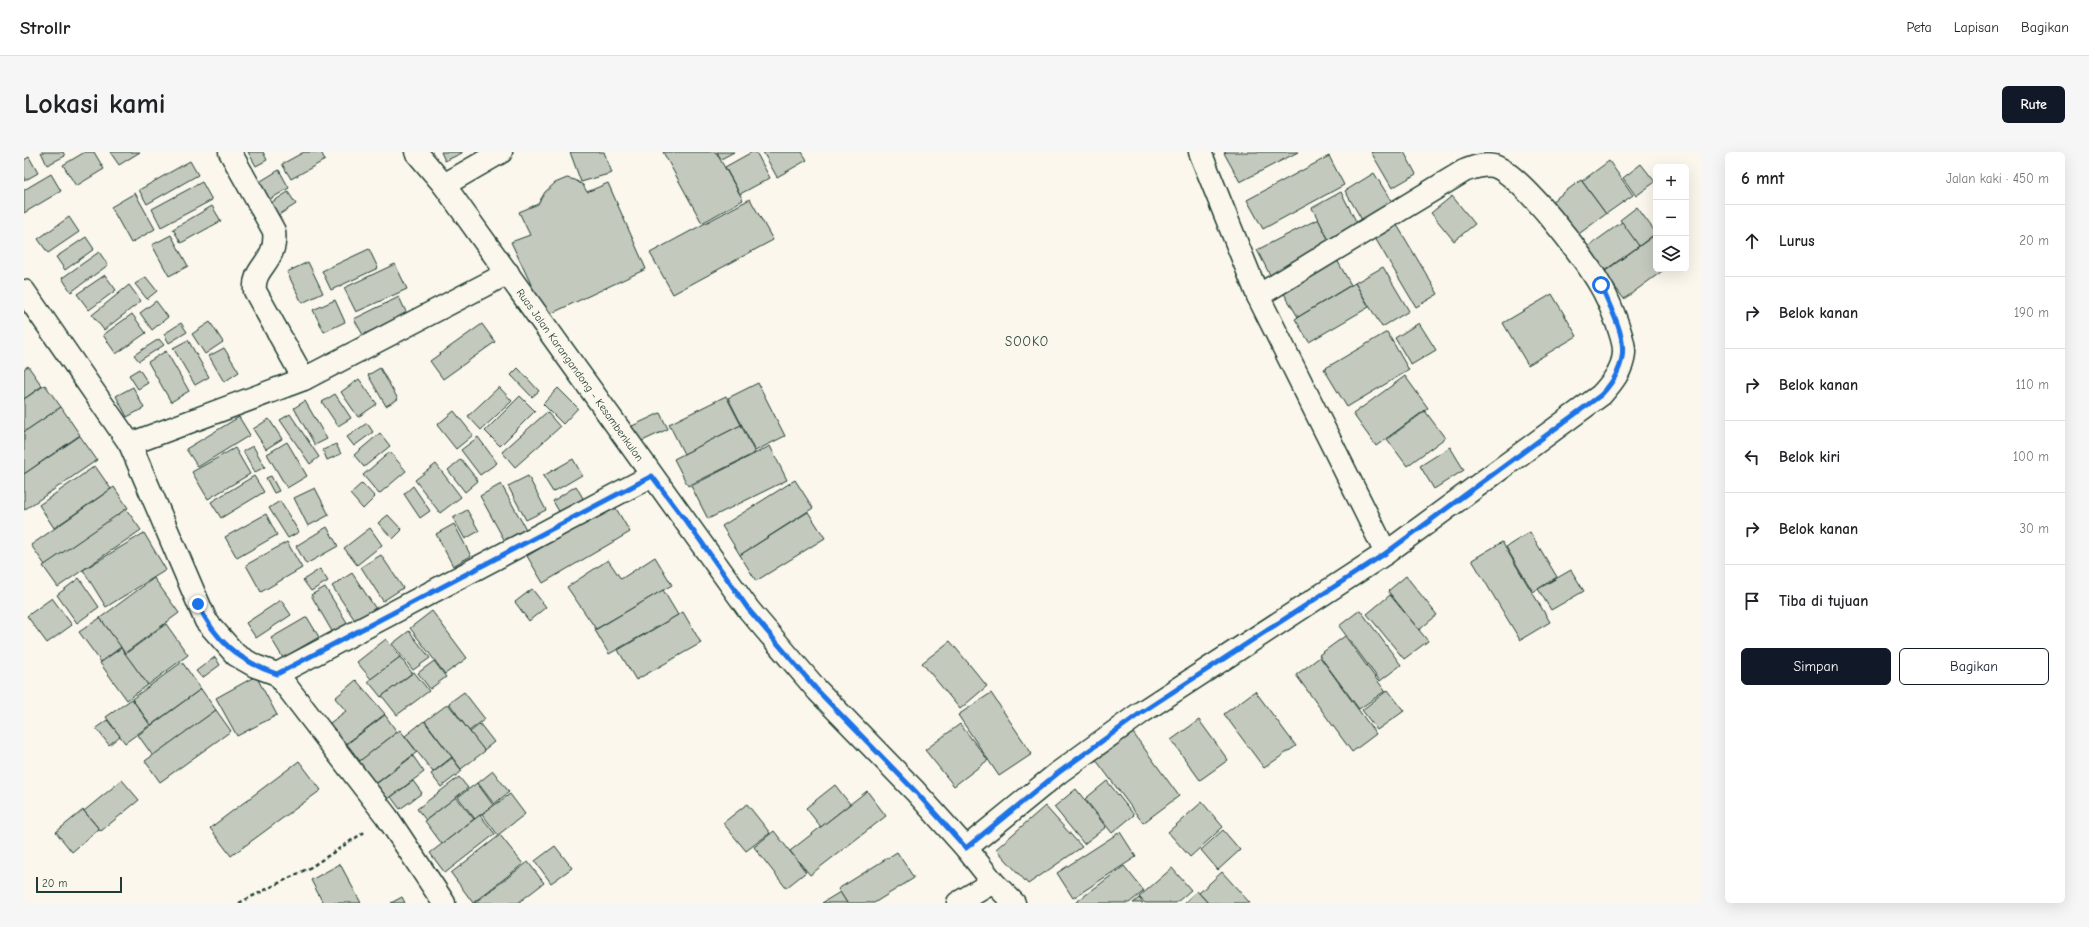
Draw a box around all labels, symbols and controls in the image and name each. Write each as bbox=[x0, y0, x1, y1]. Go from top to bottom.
text: Strollr bbox=[20, 17, 70, 39]
text: Peta bbox=[1907, 19, 1932, 36]
text: Lapisan bbox=[1954, 19, 1999, 36]
text: Bagikan bbox=[2021, 19, 2069, 36]
button: Rute bbox=[2002, 86, 2065, 123]
text: Lokasi kami bbox=[24, 88, 166, 120]
map controls bbox=[1653, 164, 1689, 272]
button: + bbox=[1653, 164, 1689, 200]
text: 6 mnt bbox=[1741, 169, 1784, 188]
text: Jalan kaki · 450 m bbox=[1946, 171, 2049, 186]
button: − bbox=[1653, 200, 1689, 236]
icon: ahead bbox=[1741, 230, 1763, 252]
text: Lurus bbox=[1779, 232, 1815, 250]
text: 20 m bbox=[2019, 233, 2049, 248]
button: layers bbox=[1653, 236, 1689, 272]
route start bbox=[1592, 276, 1610, 294]
street label: Ruas Jalan Karangandong - Kesambenkulon bbox=[514, 286, 647, 464]
icon: right bbox=[1741, 302, 1763, 324]
text: Belok kanan bbox=[1779, 304, 1858, 322]
text: 190 m bbox=[2014, 305, 2049, 320]
district label: SOOKO bbox=[1005, 334, 1049, 349]
icon: right bbox=[1741, 374, 1763, 396]
text: Belok kanan bbox=[1779, 376, 1858, 394]
text: 110 m bbox=[2016, 377, 2049, 392]
icon: left bbox=[1741, 446, 1763, 468]
text: Belok kiri bbox=[1779, 448, 1840, 466]
text: 100 m bbox=[2013, 449, 2049, 464]
icon: right bbox=[1741, 518, 1763, 540]
text: Belok kanan bbox=[1779, 520, 1858, 538]
text: 30 m bbox=[2019, 521, 2049, 536]
icon: arrive bbox=[1741, 590, 1763, 612]
text: Tiba di tujuan bbox=[1779, 592, 1868, 610]
route end bbox=[189, 595, 207, 613]
button: Simpan bbox=[1741, 648, 1891, 685]
button: Bagikan bbox=[1899, 648, 2049, 685]
scale bar bbox=[36, 875, 122, 894]
text: 20 m bbox=[42, 877, 67, 890]

